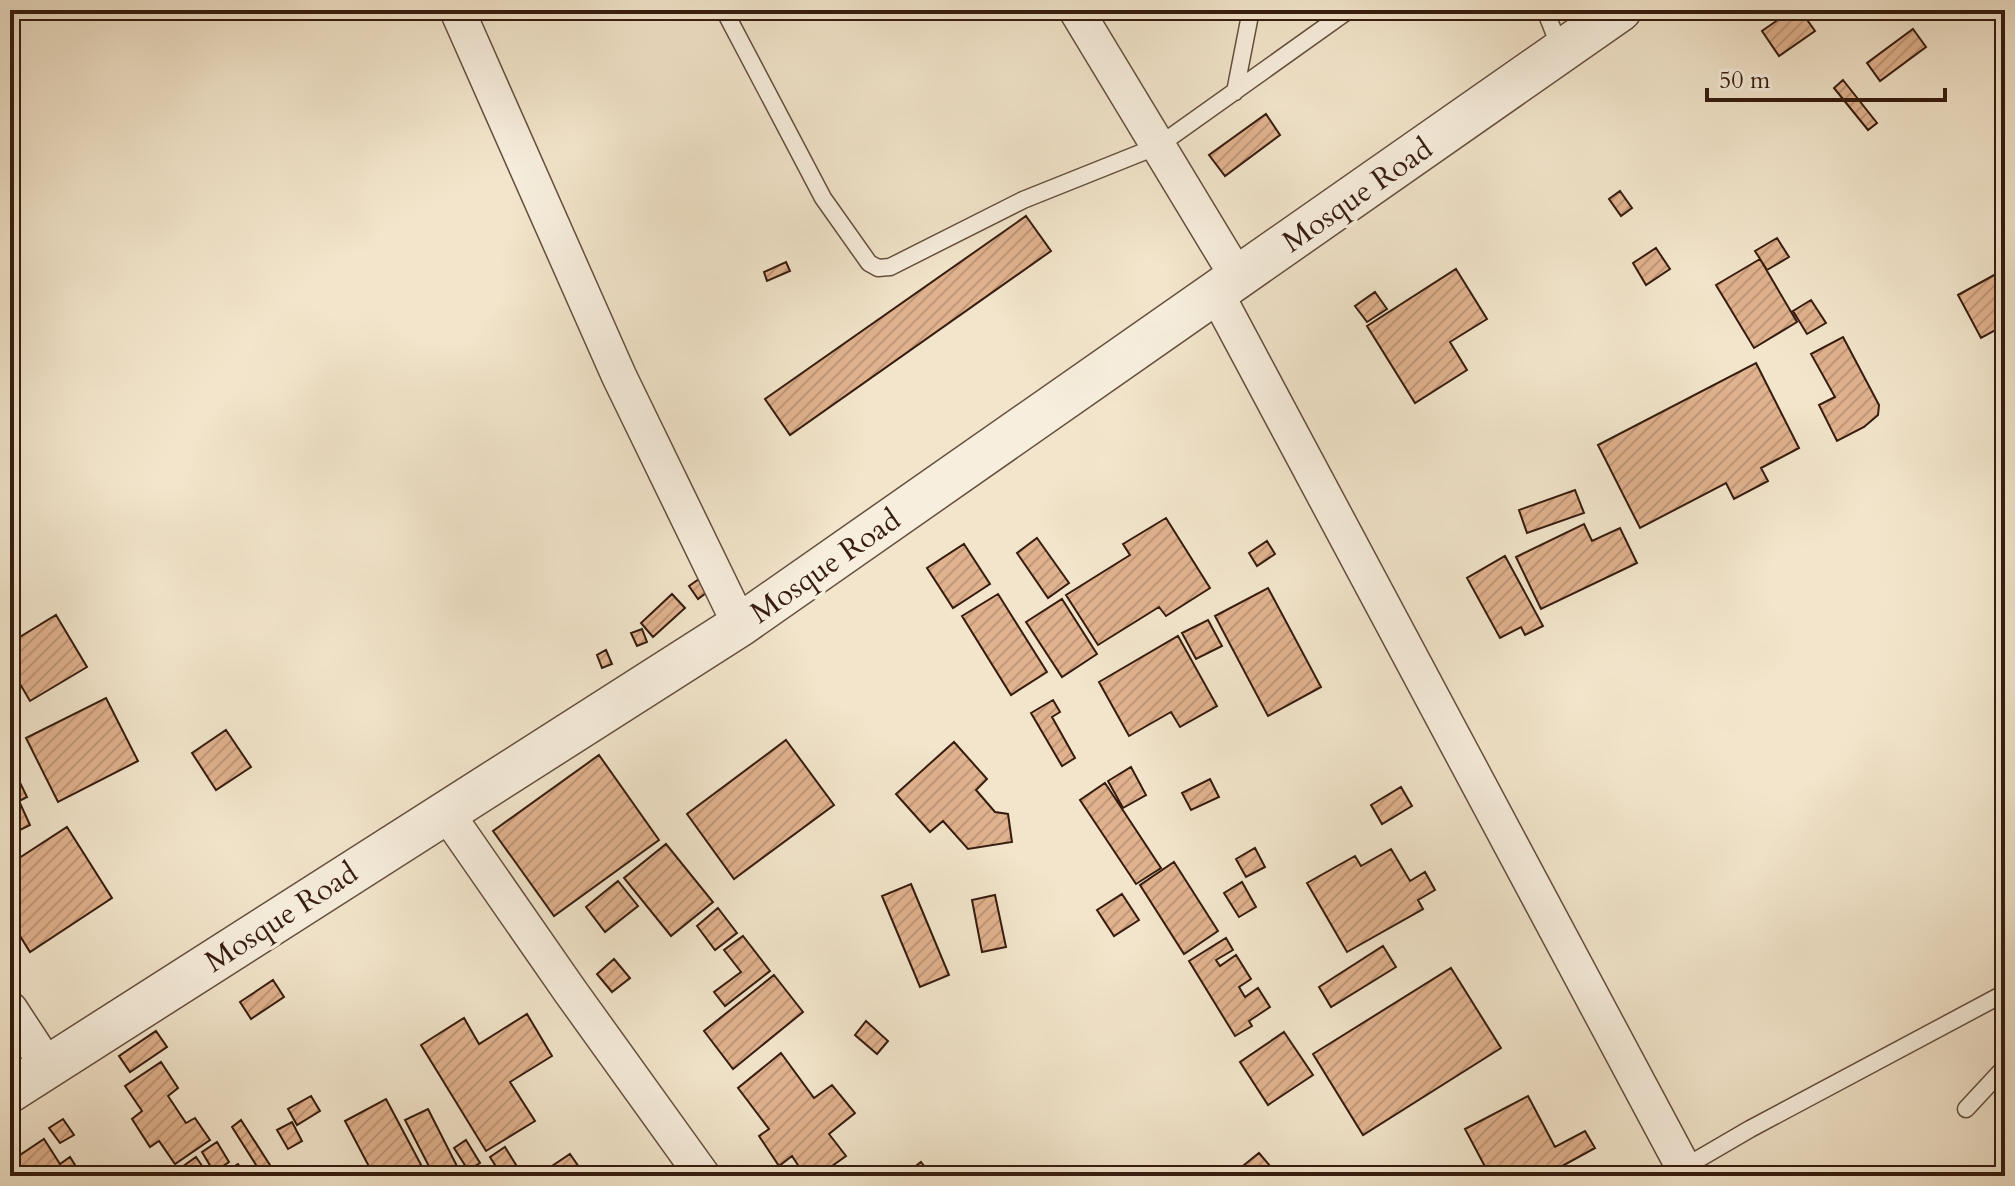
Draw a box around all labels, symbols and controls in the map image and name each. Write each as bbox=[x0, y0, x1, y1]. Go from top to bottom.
scale bar bbox=[1707, 52, 1945, 102]
text: 50 m bbox=[1719, 64, 1771, 97]
street label: Mosque Road bbox=[1274, 129, 1441, 262]
street label: Mosque Road bbox=[742, 500, 909, 633]
street label: Mosque Road bbox=[197, 853, 366, 982]

